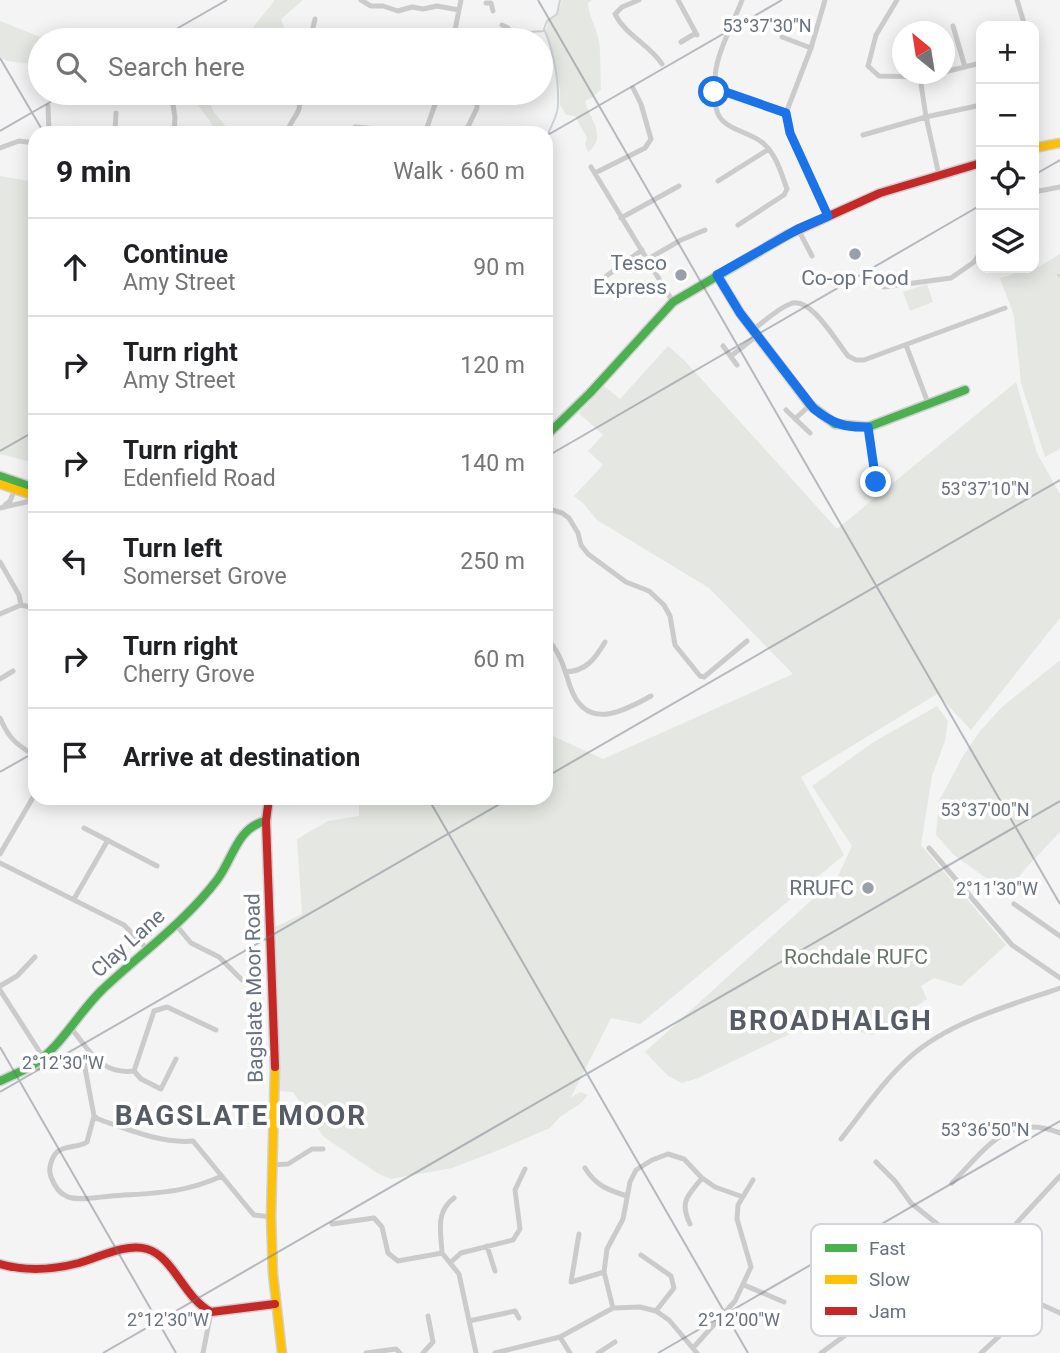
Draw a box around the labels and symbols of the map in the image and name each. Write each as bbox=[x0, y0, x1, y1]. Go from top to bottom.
text: 53°37'30"N bbox=[722, 15, 812, 36]
north arrow bbox=[892, 21, 955, 84]
route start bbox=[698, 76, 729, 107]
marker: Co-op Food bbox=[847, 246, 863, 262]
place label: Tesco Express bbox=[593, 251, 667, 299]
place label: Co-op Food bbox=[801, 266, 909, 290]
marker: Tesco Express bbox=[673, 267, 689, 283]
route end bbox=[860, 466, 891, 497]
text: 53°37'10"N bbox=[940, 478, 1030, 499]
text: 53°37'00"N bbox=[940, 799, 1030, 820]
place label: RRUFC bbox=[789, 876, 854, 900]
text: 2°11'30"W bbox=[956, 878, 1038, 899]
marker: RRUFC bbox=[860, 880, 876, 896]
street label: Bagslate Moor Road bbox=[240, 893, 268, 1083]
street label: Clay Lane bbox=[86, 904, 170, 982]
park label: Rochdale RUFC bbox=[784, 945, 928, 969]
district label: BROADHALGH bbox=[729, 1004, 933, 1037]
text: 2°12'30"W bbox=[22, 1052, 104, 1073]
district label: BAGSLATE MOOR bbox=[115, 1099, 367, 1132]
text: 53°36'50"N bbox=[940, 1119, 1030, 1140]
legend bbox=[811, 1224, 1042, 1336]
text: Fast bbox=[869, 1237, 906, 1260]
text: Slow bbox=[869, 1268, 910, 1291]
text: Jam bbox=[869, 1300, 906, 1323]
text: 2°12'30"W bbox=[127, 1309, 209, 1330]
text: 2°12'00"W bbox=[698, 1309, 780, 1330]

